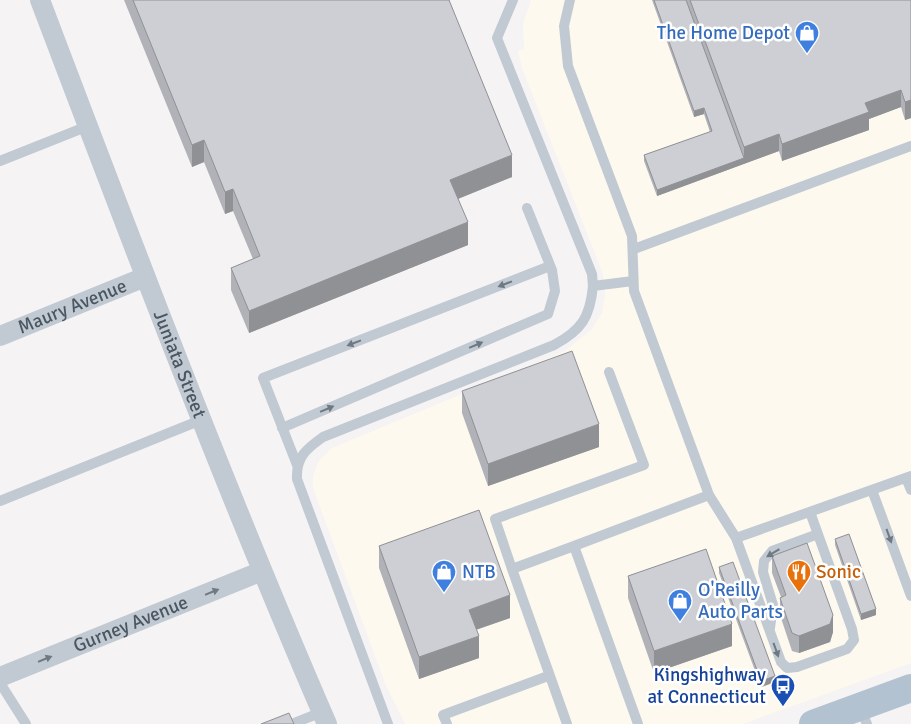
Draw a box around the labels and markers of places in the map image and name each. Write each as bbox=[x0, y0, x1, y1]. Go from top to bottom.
shop icon: The Home Depot bbox=[794, 20, 820, 54]
place label: The Home Depot bbox=[657, 21, 790, 45]
shop icon: NTB bbox=[431, 559, 457, 593]
restaurant icon: Sonic bbox=[786, 559, 812, 593]
place label: NTB bbox=[462, 560, 496, 584]
place label: Sonic bbox=[816, 560, 861, 584]
place label: O'Reilly Auto Parts bbox=[698, 578, 783, 624]
shop icon: O'Reilly Auto Parts bbox=[667, 588, 693, 622]
place label: Kingshighway at Connecticut bbox=[647, 663, 766, 709]
bus stop icon: Kingshighway at Connecticut bbox=[770, 673, 796, 707]

